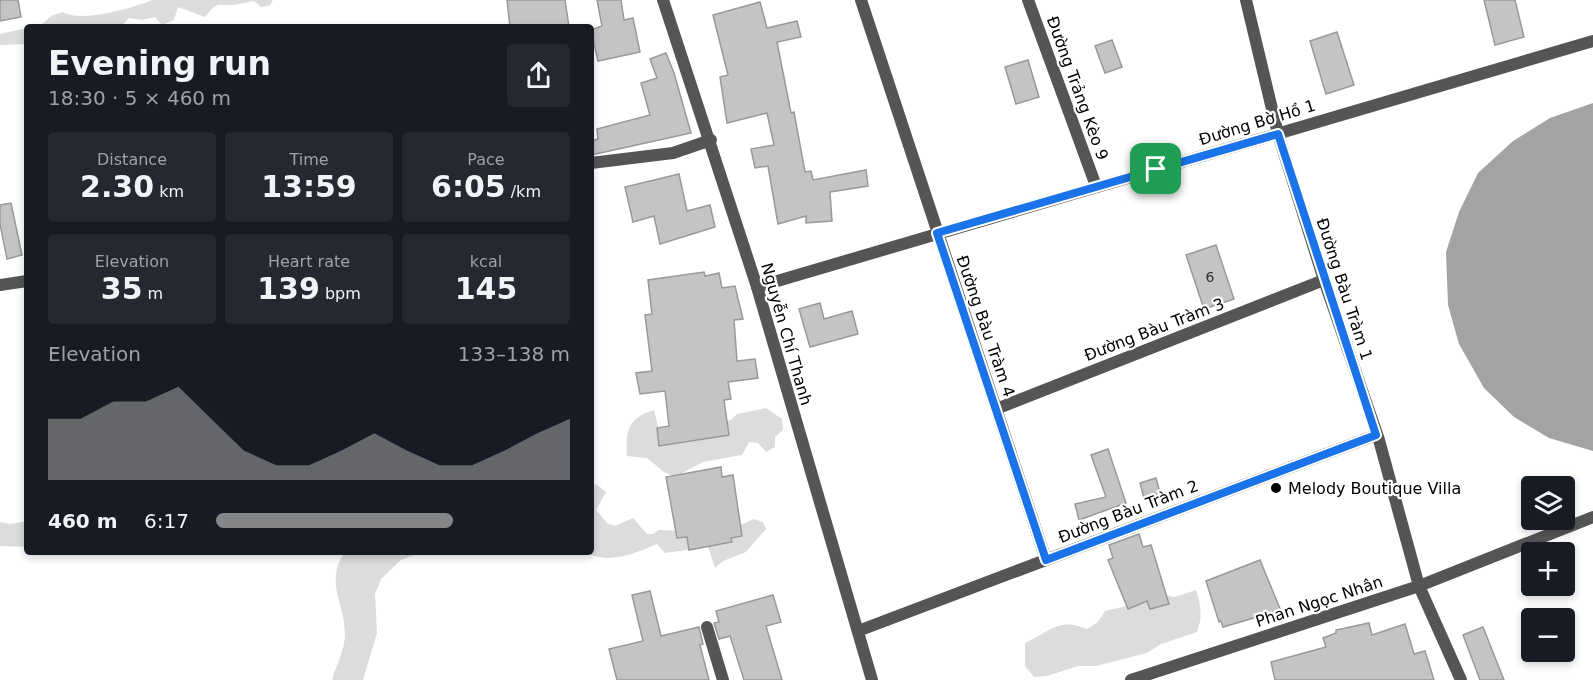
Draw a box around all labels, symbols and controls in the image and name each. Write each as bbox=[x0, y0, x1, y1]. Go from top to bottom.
street label: Đường Trảng Kèo 9 bbox=[1043, 14, 1112, 163]
text: Evening run bbox=[48, 44, 271, 83]
button: share bbox=[507, 44, 570, 107]
text: 18:30 · 5 × 460 m bbox=[48, 86, 231, 110]
street label: Đường Bờ Hồ 1 bbox=[1197, 96, 1318, 149]
pin bbox=[1130, 143, 1181, 194]
text: Distance bbox=[97, 150, 167, 169]
text: Time bbox=[289, 150, 329, 169]
text: Pace bbox=[467, 150, 505, 169]
icon: arrive bbox=[1139, 152, 1172, 185]
text: 2.30 bbox=[80, 169, 154, 204]
text: 13:59 bbox=[261, 169, 357, 204]
text: 6:05 bbox=[431, 169, 506, 204]
text: km bbox=[154, 182, 184, 201]
text: /km bbox=[506, 182, 541, 201]
street label: Đường Bàu Tràm 1 bbox=[1313, 216, 1376, 363]
text: Elevation bbox=[95, 252, 169, 271]
text: Heart rate bbox=[268, 252, 350, 271]
text: kcal bbox=[470, 252, 502, 271]
street label: Đường Bàu Tràm 4 bbox=[952, 253, 1019, 399]
street label: Nguyễn Chí Thanh bbox=[757, 261, 816, 408]
house number: 6 bbox=[1206, 269, 1215, 285]
text: 35 bbox=[101, 271, 143, 306]
text: 139 bbox=[257, 271, 320, 306]
text: 145 bbox=[455, 271, 517, 306]
text: m bbox=[143, 284, 163, 303]
text: bpm bbox=[320, 284, 361, 303]
street label: Đường Bàu Tràm 3 bbox=[1082, 294, 1227, 365]
text: Elevation bbox=[48, 342, 141, 366]
text: 133–138 m bbox=[458, 342, 570, 366]
street label: Đường Bàu Tràm 2 bbox=[1056, 476, 1201, 547]
map controls bbox=[1521, 476, 1575, 662]
button: layers bbox=[1521, 476, 1575, 530]
place label: Melody Boutique Villa bbox=[1288, 479, 1461, 498]
marker: Melody Boutique Villa bbox=[1269, 481, 1283, 495]
text: 460 m bbox=[48, 509, 118, 533]
text: 6:17 bbox=[144, 509, 189, 533]
button: + bbox=[1521, 542, 1575, 596]
street label: Phan Ngọc Nhân bbox=[1253, 572, 1385, 631]
button: − bbox=[1521, 608, 1575, 662]

